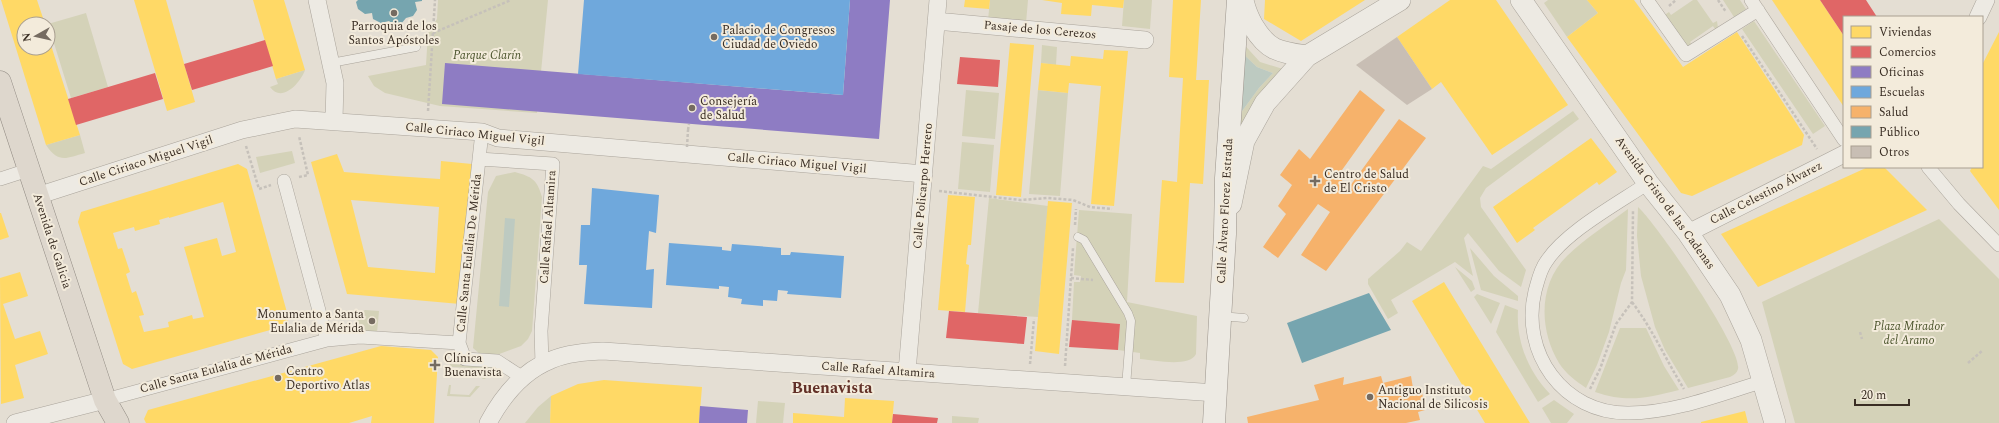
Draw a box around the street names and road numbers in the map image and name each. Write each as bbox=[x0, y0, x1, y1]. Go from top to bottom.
street label: Pasaje de los Cerezos bbox=[983, 16, 1097, 44]
street label: Calle Ciriaco Miguel Vigil bbox=[404, 117, 546, 151]
street label: Calle Policarpo Herrero bbox=[908, 122, 938, 250]
street label: Calle Ciriaco Miguel Vigil bbox=[77, 130, 215, 192]
street label: Avenida Cristo de las Cadenas bbox=[1610, 132, 1720, 274]
street label: Calle Álvaro Florez Estrada bbox=[1212, 138, 1238, 284]
street label: Calle Ciriaco Miguel Vigil bbox=[727, 147, 867, 179]
street label: Calle Celestino Álvarez bbox=[1706, 156, 1826, 230]
street label: Calle Rafael Altamira bbox=[535, 169, 561, 284]
street label: Calle Santa Eulalia De Mérida bbox=[451, 173, 487, 333]
street label: Avenida de Galicia bbox=[28, 191, 76, 291]
street label: Calle Santa Eulalia de Mérida bbox=[138, 339, 294, 398]
street label: Calle Rafael Altamira bbox=[821, 357, 936, 383]

